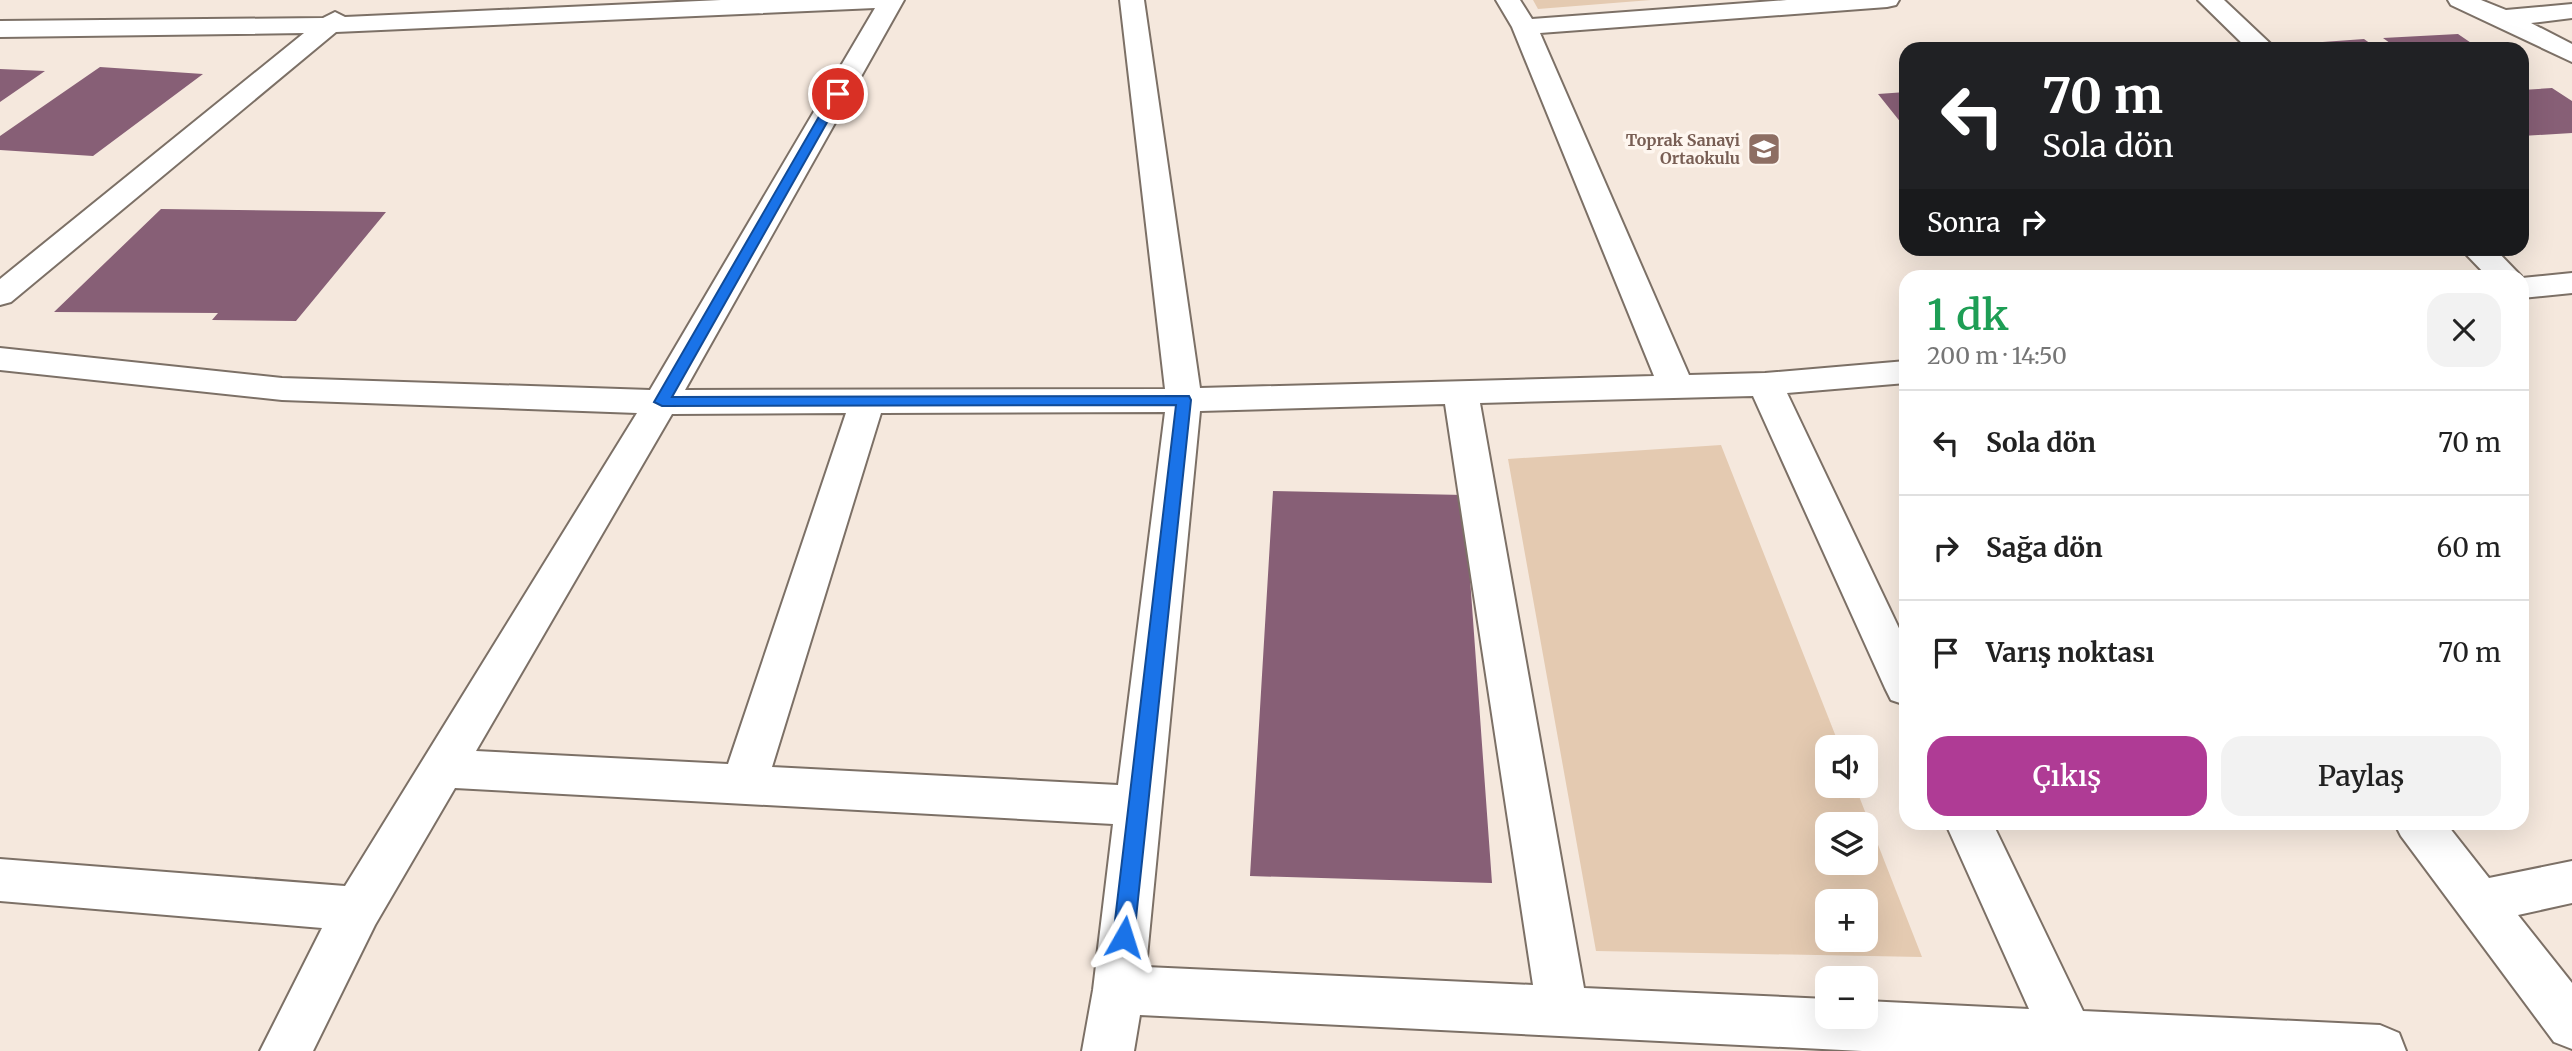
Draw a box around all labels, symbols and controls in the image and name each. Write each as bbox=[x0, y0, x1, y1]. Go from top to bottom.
pin bbox=[808, 64, 868, 124]
text: 70 m bbox=[2042, 65, 2163, 126]
icon: left bbox=[1927, 70, 2018, 161]
icon: arrive bbox=[819, 75, 857, 113]
text: Sola dön bbox=[2042, 126, 2174, 166]
place label: Toprak Sanayi Ortaokulu bbox=[1626, 130, 1741, 168]
school or university icon: Toprak Sanayi Ortaokulu bbox=[1745, 130, 1783, 168]
icon: right bbox=[2014, 203, 2052, 241]
text: Sonra bbox=[1927, 206, 2000, 239]
text: 1 dk bbox=[1927, 289, 2008, 341]
button: close bbox=[2427, 293, 2501, 367]
text: 200 m · 14:50 bbox=[1927, 341, 2067, 370]
icon: left bbox=[1927, 424, 1965, 462]
text: Sola dön bbox=[1986, 426, 2096, 459]
text: 70 m bbox=[2438, 426, 2501, 459]
icon: right bbox=[1927, 529, 1965, 567]
text: Sağa dön bbox=[1986, 531, 2103, 564]
text: 60 m bbox=[2437, 531, 2501, 564]
icon: arrive bbox=[1927, 634, 1965, 672]
text: Varış noktası bbox=[1986, 636, 2154, 669]
text: 70 m bbox=[2438, 636, 2501, 669]
map controls bbox=[1815, 735, 1878, 1029]
button: sound bbox=[1815, 735, 1878, 798]
button: Çıkış bbox=[1927, 736, 2207, 816]
button: Paylaş bbox=[2221, 736, 2501, 816]
button: layers bbox=[1815, 812, 1878, 875]
button: + bbox=[1815, 889, 1878, 952]
position arrow bbox=[1087, 900, 1161, 974]
button: − bbox=[1815, 966, 1878, 1029]

